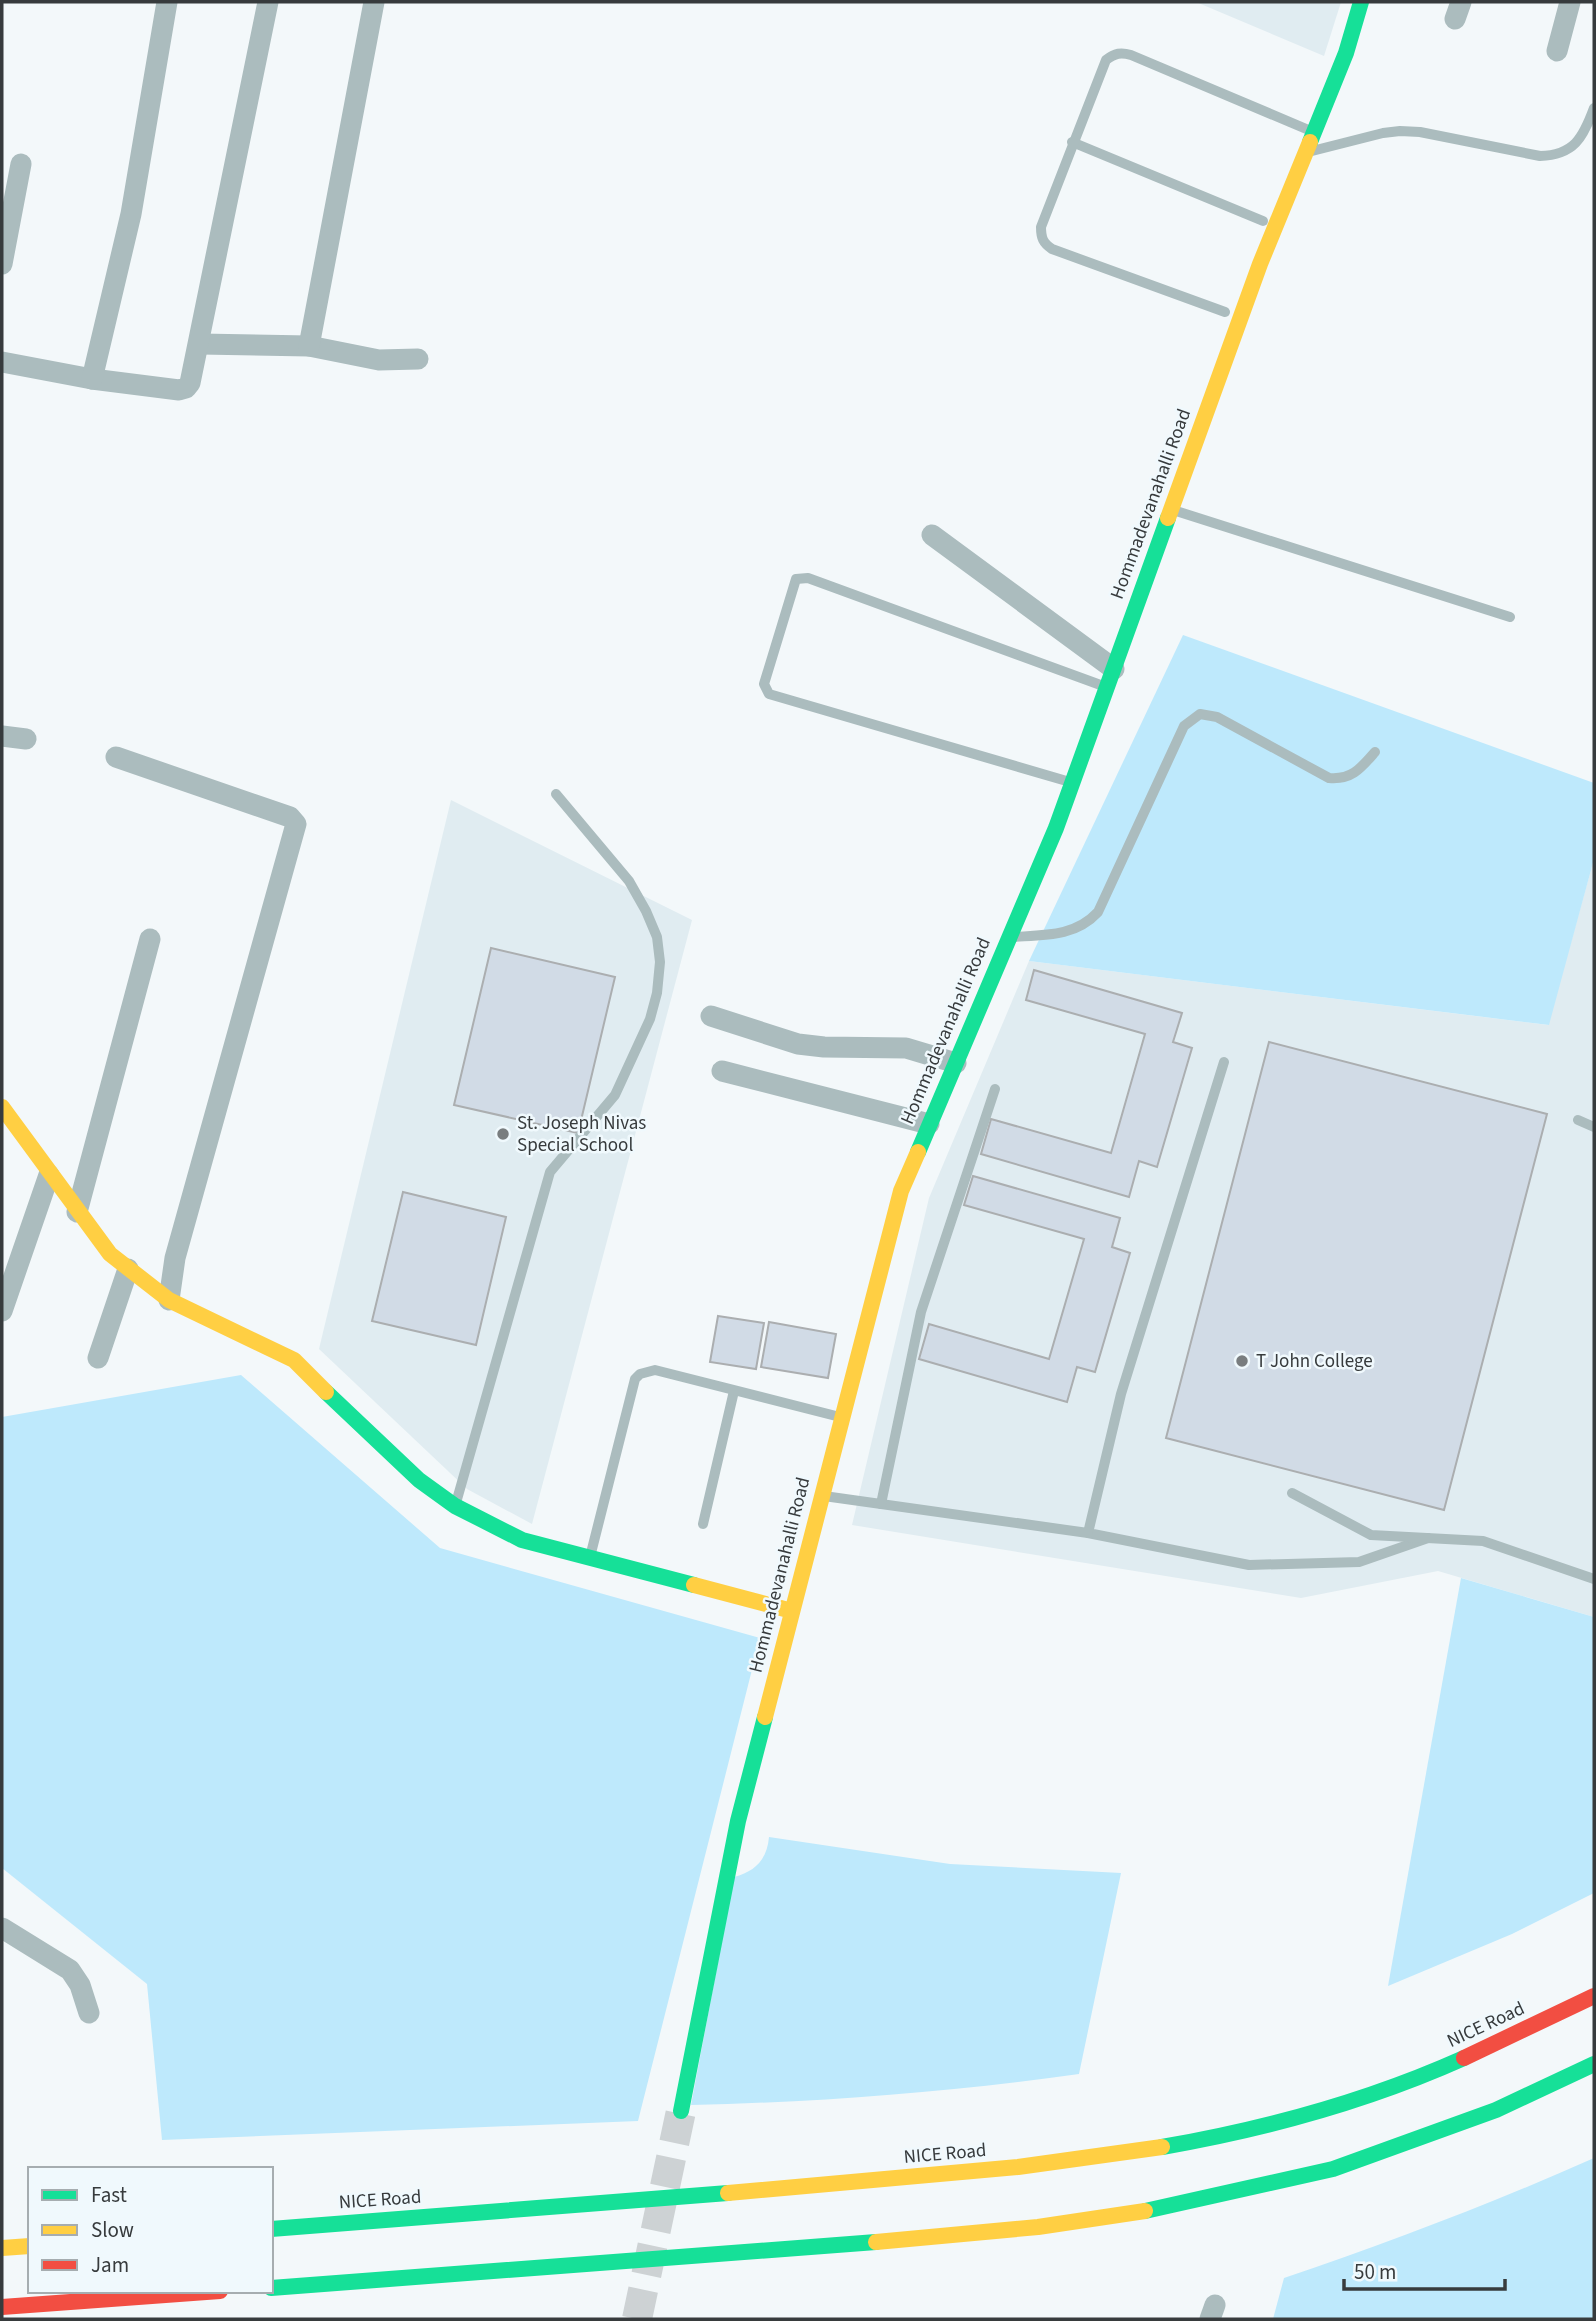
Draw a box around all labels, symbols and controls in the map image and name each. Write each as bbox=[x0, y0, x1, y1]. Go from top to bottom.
street label: Hommadevanahalli Road bbox=[1104, 405, 1198, 603]
street label: Hommadevanahalli Road bbox=[894, 933, 998, 1129]
place label: St. Joseph Nivas Special School bbox=[517, 1110, 646, 1159]
marker: St. Joseph Nivas Special School bbox=[495, 1126, 511, 1142]
place label: T John College bbox=[1256, 1348, 1373, 1375]
marker: T John College bbox=[1234, 1353, 1250, 1369]
street label: Hommadevanahalli Road bbox=[743, 1474, 817, 1676]
street label: NICE Road bbox=[1443, 1995, 1529, 2055]
street label: NICE Road bbox=[903, 2137, 987, 2171]
legend bbox=[28, 2167, 273, 2293]
text: Fast bbox=[91, 2180, 127, 2210]
street label: NICE Road bbox=[338, 2184, 422, 2216]
text: Slow bbox=[91, 2215, 134, 2245]
scale bar bbox=[1344, 2248, 1505, 2292]
text: Jam bbox=[91, 2250, 129, 2280]
text: 50 m bbox=[1354, 2257, 1396, 2287]

